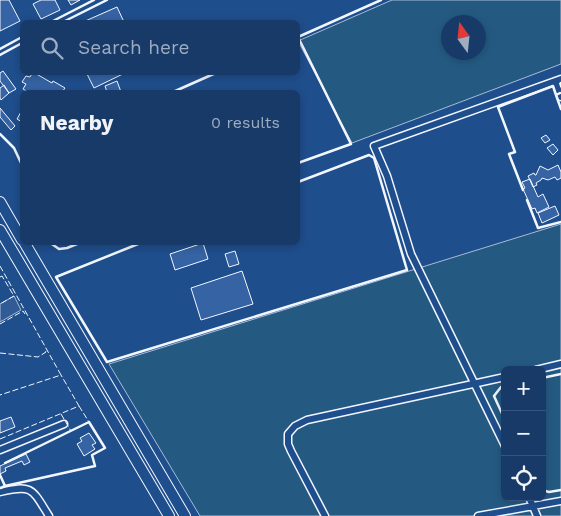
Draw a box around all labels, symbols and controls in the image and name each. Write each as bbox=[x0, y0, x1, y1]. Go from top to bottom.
north arrow bbox=[441, 15, 486, 60]
search box bbox=[20, 20, 300, 75]
icon: search bbox=[38, 34, 66, 62]
text: Search here bbox=[78, 36, 189, 59]
text: Nearby bbox=[40, 110, 113, 135]
text: 0 results bbox=[211, 113, 280, 132]
map controls bbox=[501, 366, 546, 501]
button: + bbox=[501, 366, 546, 411]
button: − bbox=[501, 411, 546, 456]
button: locate bbox=[501, 456, 546, 501]

